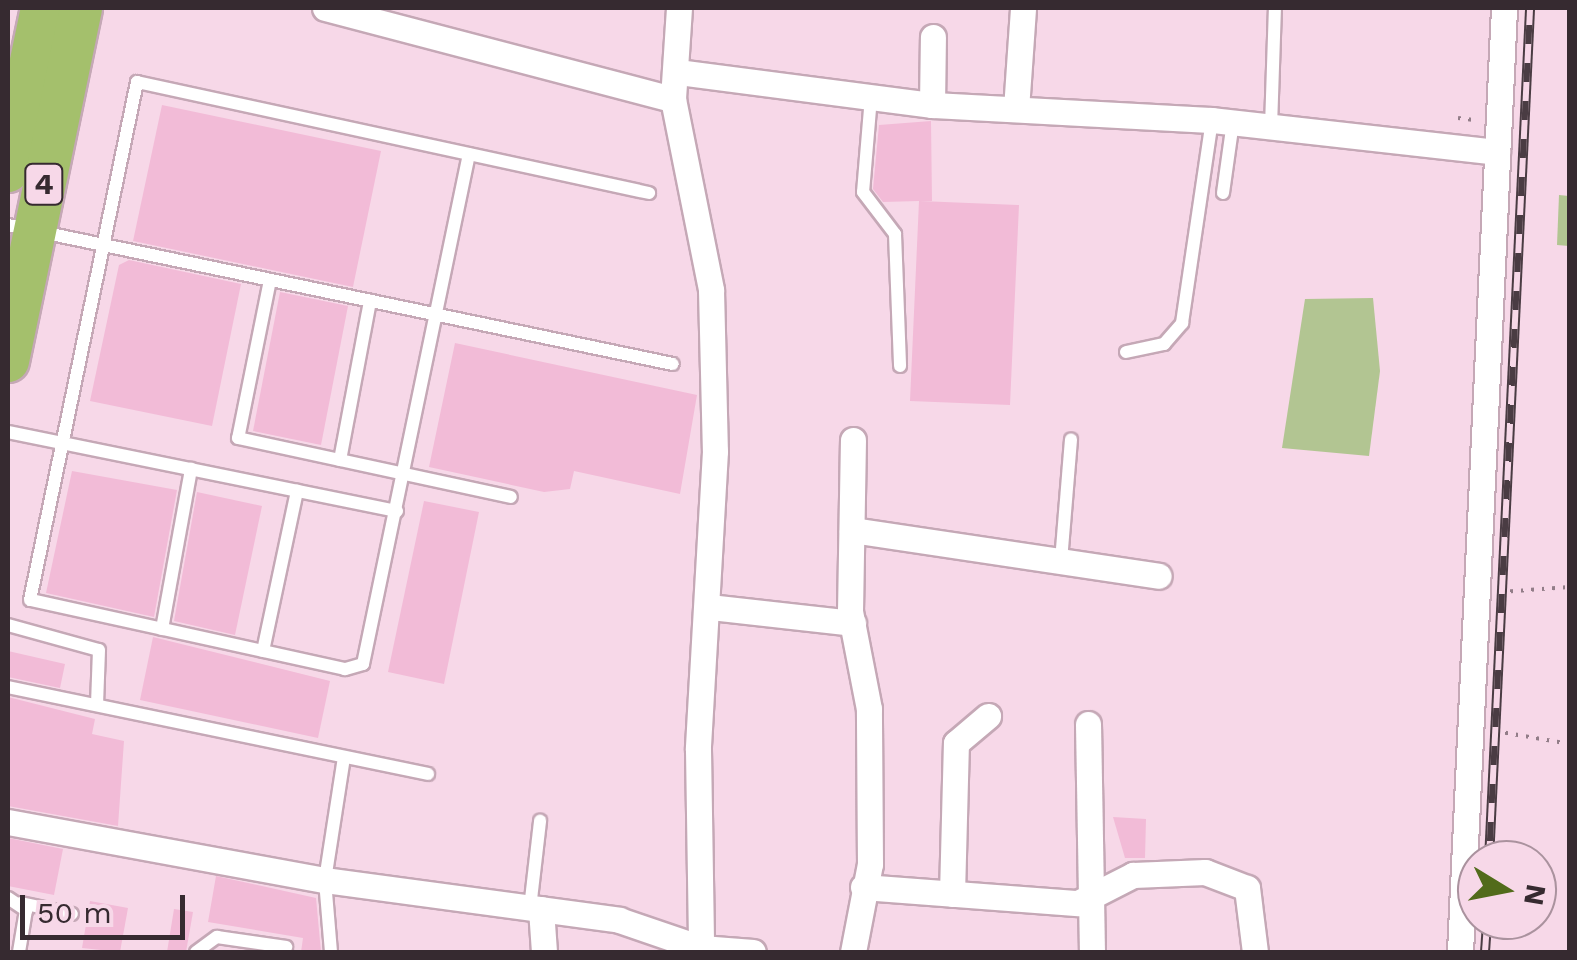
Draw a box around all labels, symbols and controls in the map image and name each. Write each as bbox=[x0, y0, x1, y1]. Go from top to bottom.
road number: 4 bbox=[24, 159, 64, 209]
north arrow bbox=[1457, 840, 1557, 940]
scale bar bbox=[25, 875, 190, 937]
text: N bbox=[1517, 882, 1553, 908]
text: 50 m bbox=[37, 895, 112, 930]

